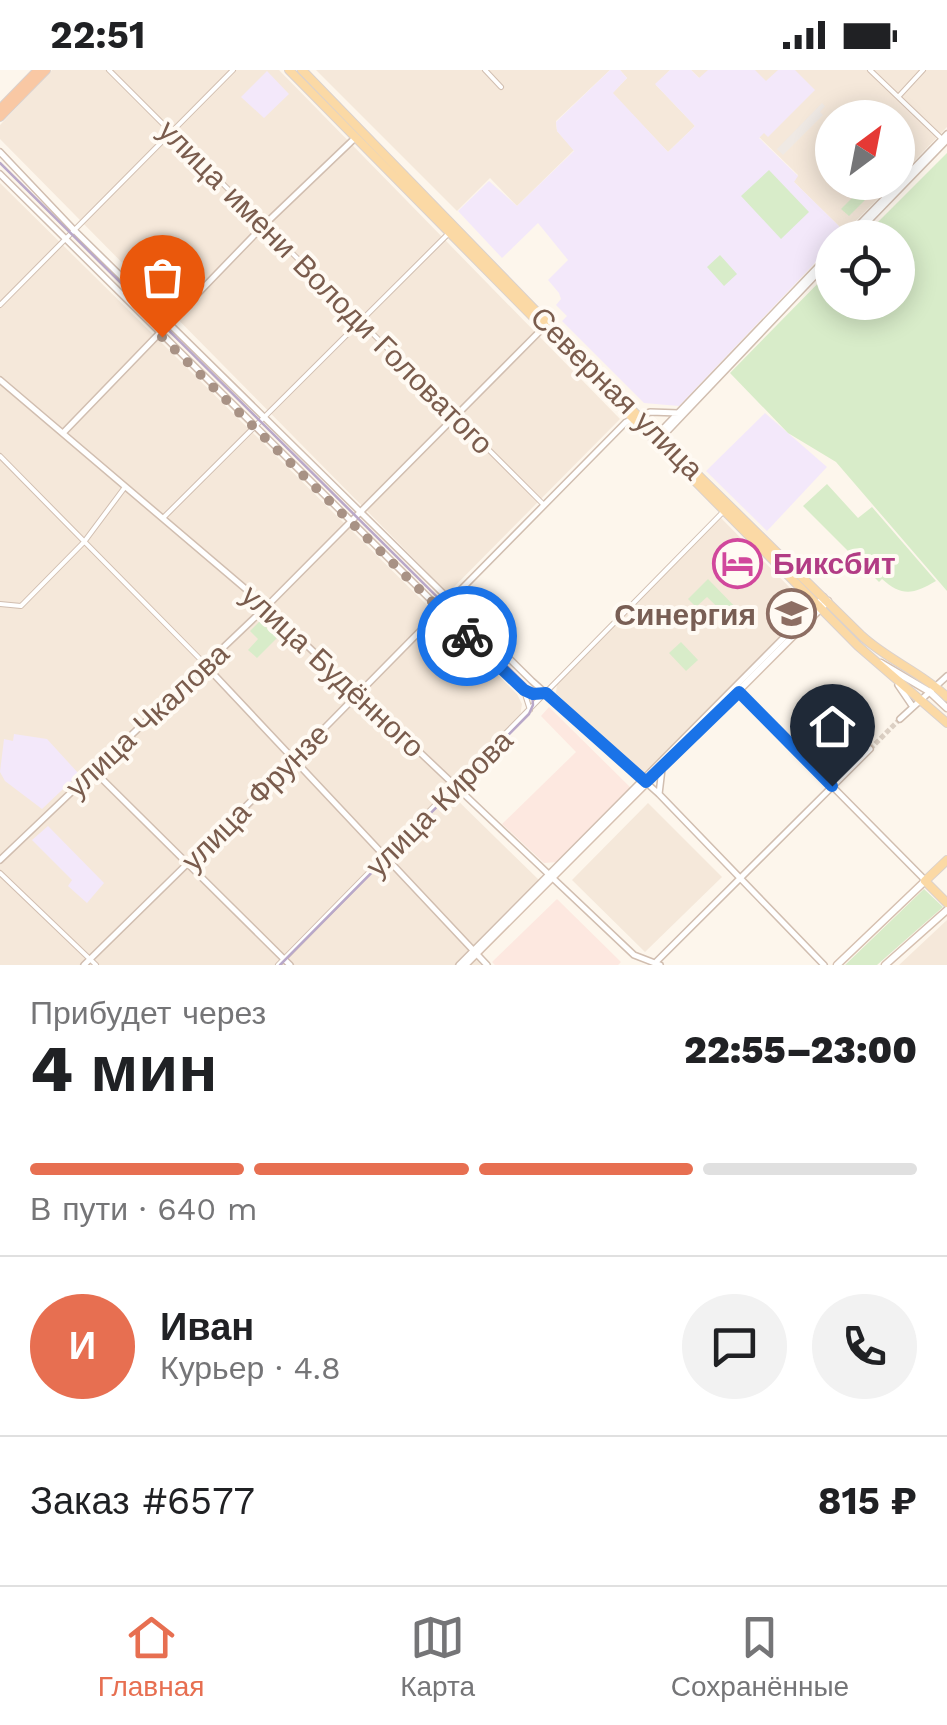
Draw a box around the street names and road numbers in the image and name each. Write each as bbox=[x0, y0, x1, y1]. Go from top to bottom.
street label: улица имени Володи Головатого bbox=[152, 113, 500, 461]
street label: Северная улица bbox=[523, 299, 711, 487]
street label: улица Будённого bbox=[235, 577, 431, 765]
street label: улица Чкалова bbox=[58, 635, 236, 804]
street label: улица Фрунзе bbox=[174, 716, 336, 878]
street label: улица Кирова bbox=[359, 722, 520, 883]

